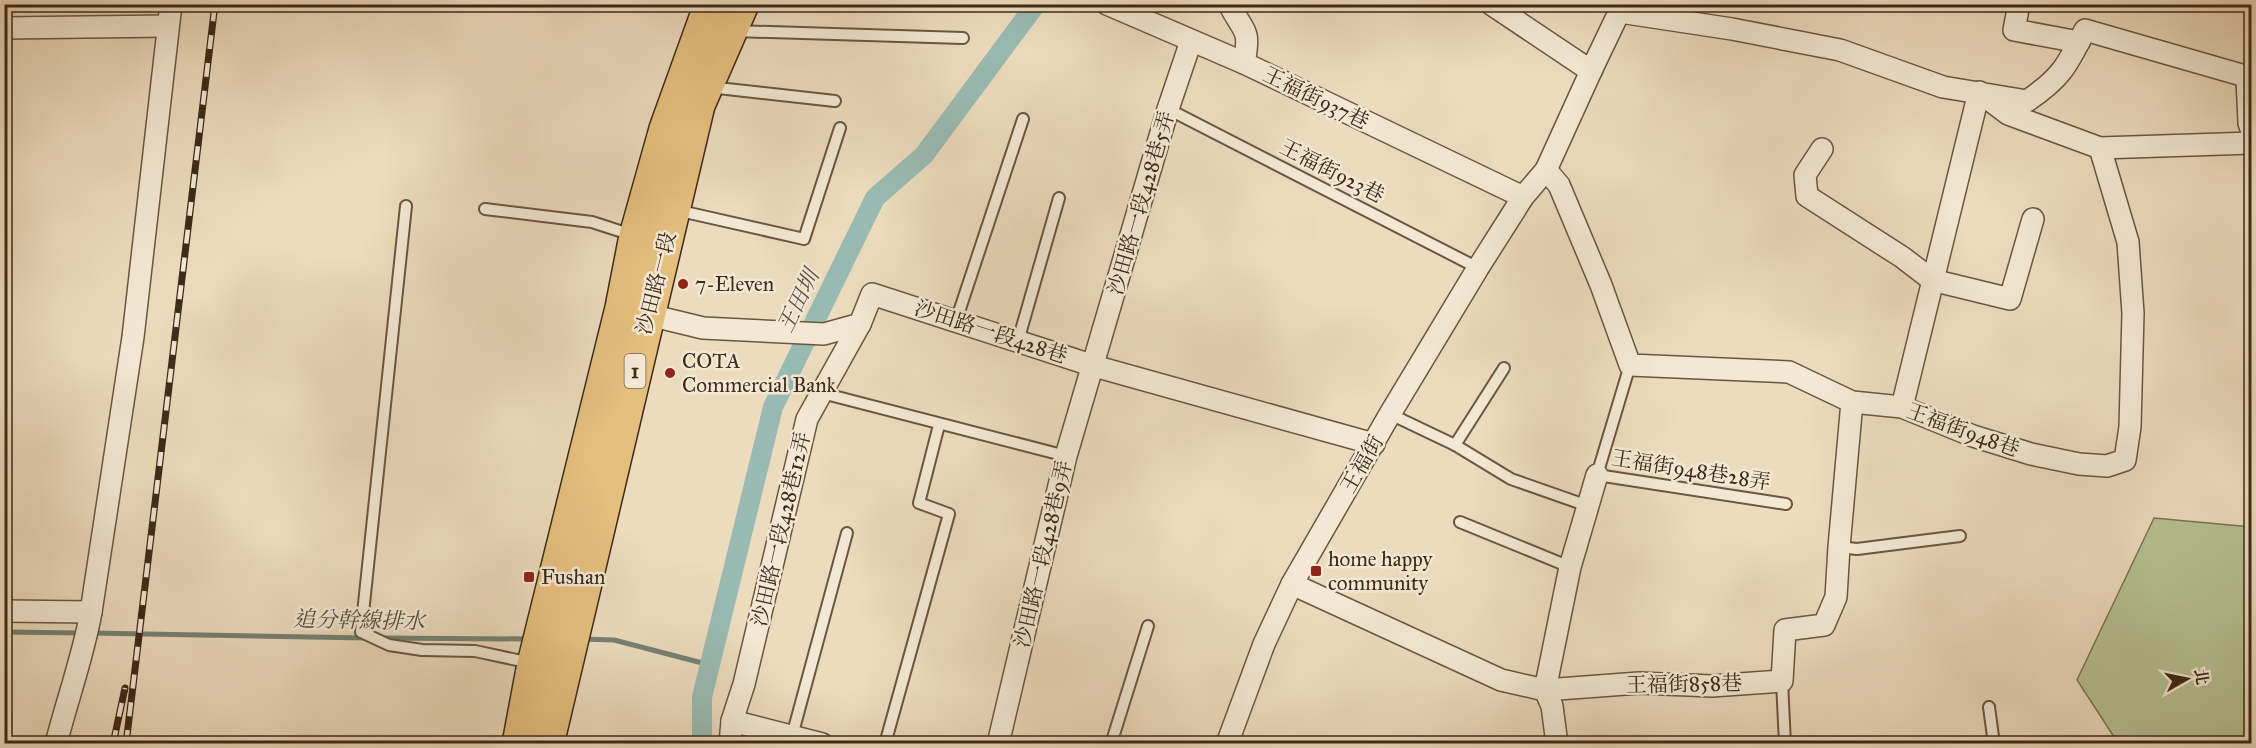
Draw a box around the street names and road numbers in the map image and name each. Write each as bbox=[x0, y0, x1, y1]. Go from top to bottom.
street label: 王福街937巷 bbox=[1259, 61, 1373, 135]
street label: 沙田路一段428巷5弄 bbox=[1102, 108, 1180, 298]
street label: 王福街923巷 bbox=[1275, 134, 1389, 208]
street label: 沙田路一段 bbox=[631, 229, 681, 337]
street label: 沙田路一段428巷 bbox=[911, 295, 1071, 369]
road number: 1 bbox=[624, 354, 646, 388]
street label: 王福街948巷 bbox=[1903, 398, 2023, 462]
street label: 沙田路一段428巷12弄 bbox=[746, 429, 816, 629]
street label: 王福街 bbox=[1335, 430, 1389, 498]
street label: 王福街948巷28弄 bbox=[1610, 445, 1772, 495]
street label: 沙田路一段428巷9弄 bbox=[1009, 458, 1077, 650]
street label: 王福街858巷 bbox=[1626, 670, 1742, 698]

